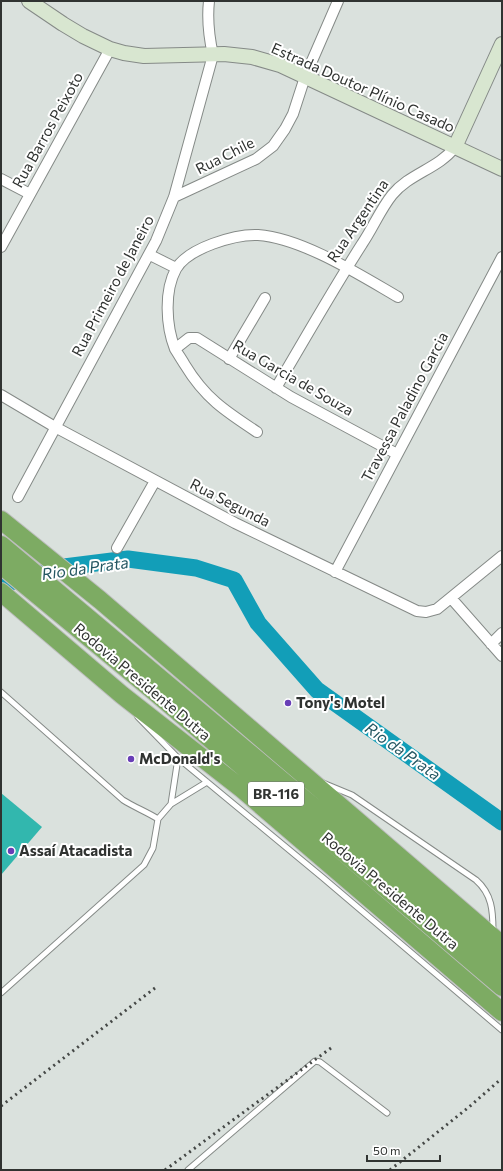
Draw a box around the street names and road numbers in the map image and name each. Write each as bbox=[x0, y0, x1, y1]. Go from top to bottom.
street label: Estrada Doutor Plínio Casado bbox=[269, 38, 458, 136]
street label: Rua Barros Peixoto bbox=[8, 69, 86, 190]
street label: Rua Chile bbox=[192, 133, 257, 178]
street label: Rua Argentina bbox=[323, 175, 392, 265]
street label: Rua Primeiro de Janeiro bbox=[67, 212, 157, 359]
street label: Travessa Paladino Garcia bbox=[357, 329, 451, 485]
street label: Rua Garcia de Souza bbox=[230, 335, 357, 419]
street label: Rua Segunda bbox=[187, 474, 273, 530]
street label: Rodovia Presidente Dutra bbox=[71, 619, 215, 744]
road number: BR-116 bbox=[248, 782, 304, 806]
street label: Rodovia Presidente Dutra bbox=[319, 828, 463, 953]

